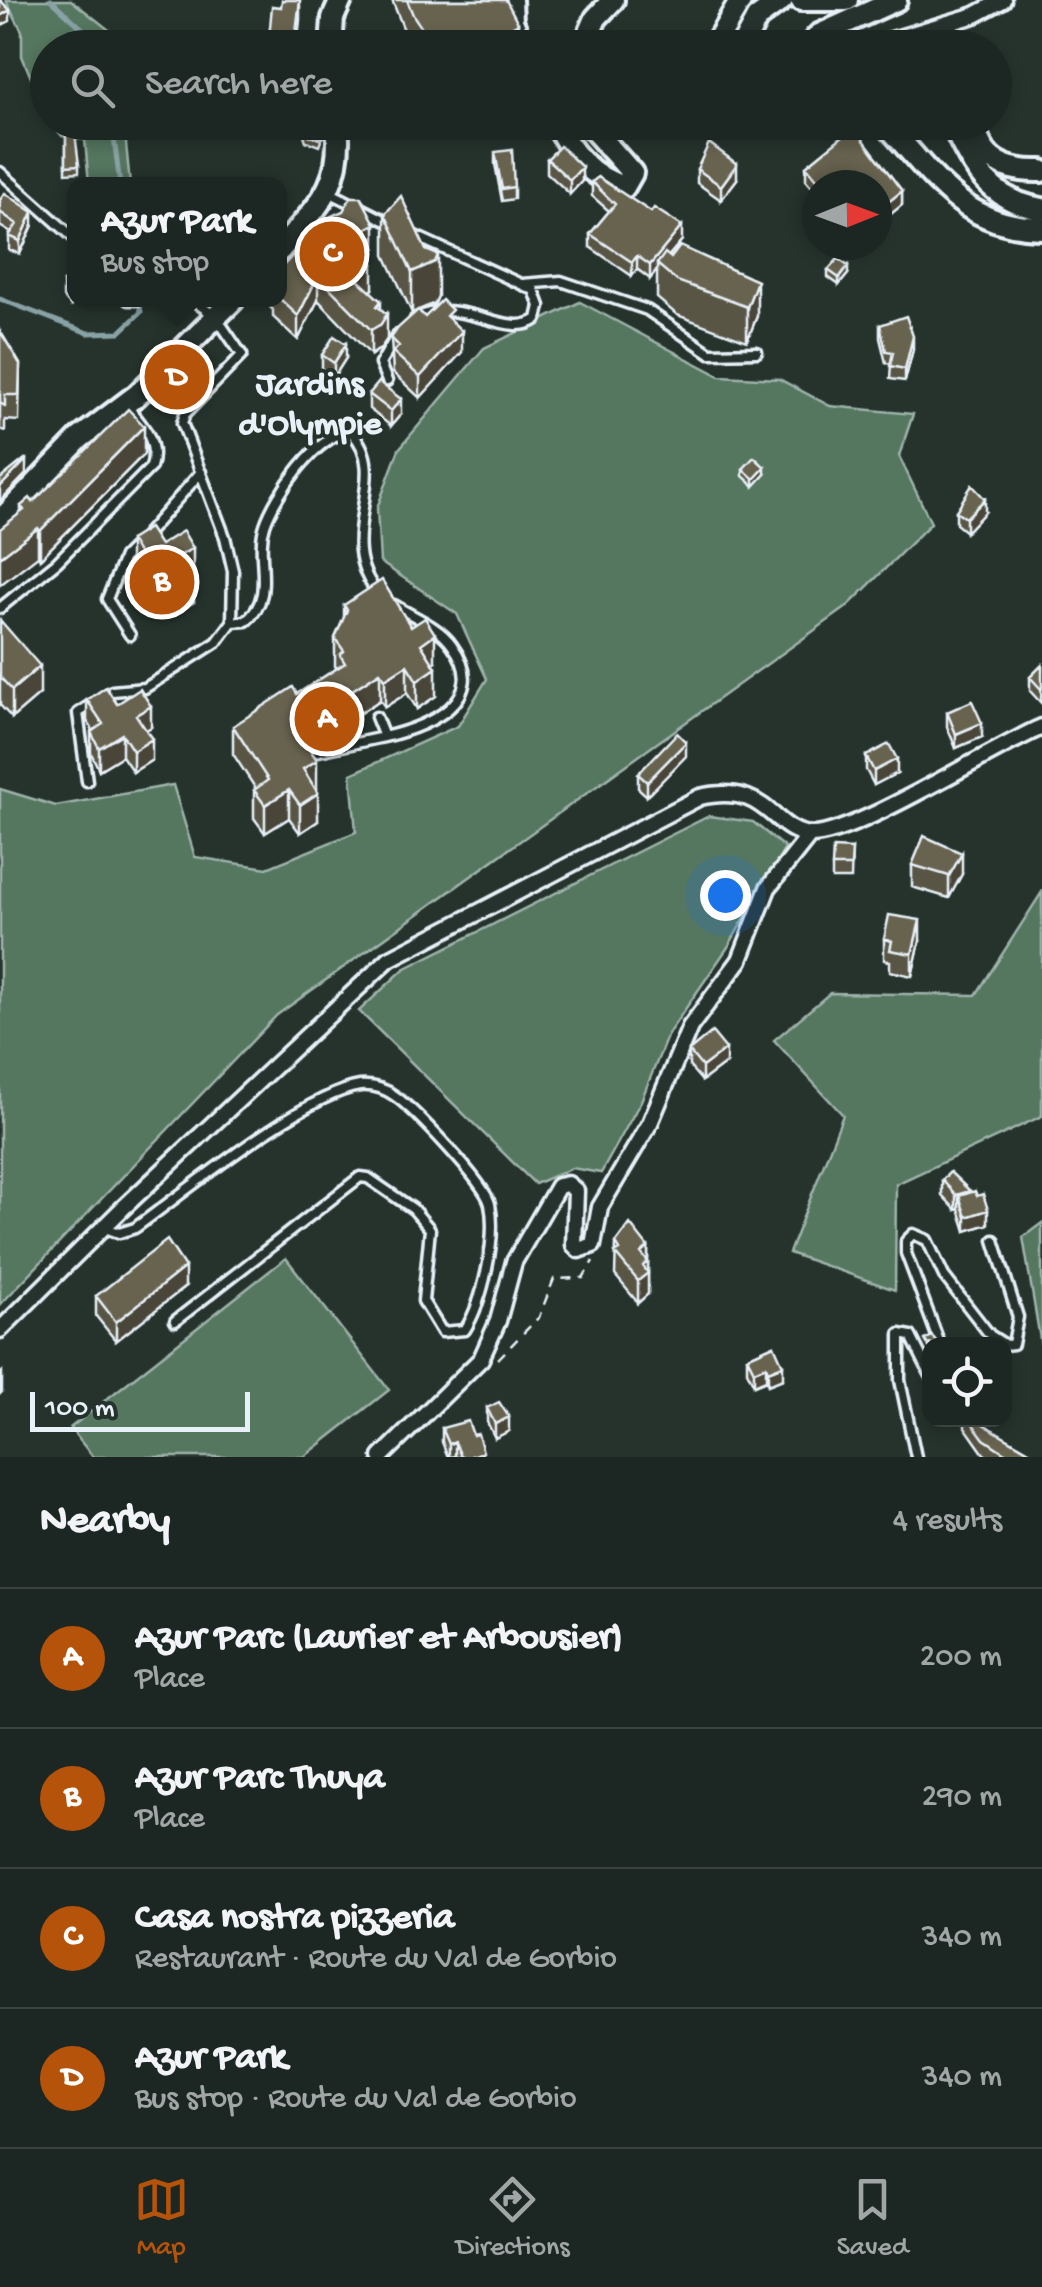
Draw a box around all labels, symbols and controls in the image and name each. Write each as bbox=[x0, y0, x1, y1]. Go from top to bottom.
search box bbox=[30, 30, 1012, 140]
icon: search bbox=[65, 58, 120, 113]
text: Search here bbox=[145, 63, 332, 107]
north arrow bbox=[802, 170, 892, 260]
popup bbox=[67, 177, 287, 307]
text: Azur Park bbox=[101, 201, 253, 245]
pin: C bbox=[300, 216, 364, 292]
text: Bus stop bbox=[101, 245, 209, 283]
pin: D bbox=[144, 340, 210, 414]
district label: Jardins d'Olympie bbox=[238, 366, 382, 447]
pin: B bbox=[130, 544, 194, 620]
pin: A bbox=[294, 682, 360, 756]
your location bbox=[700, 870, 751, 921]
map controls bbox=[922, 1337, 1012, 1427]
button: locate bbox=[922, 1337, 1012, 1427]
scale bar bbox=[30, 1387, 250, 1432]
text: 100 m bbox=[45, 1393, 115, 1426]
text: Nearby bbox=[40, 1498, 170, 1547]
text: 4 results bbox=[893, 1503, 1002, 1541]
text: Azur Parc (Laurier et Arbousier) bbox=[135, 1617, 623, 1661]
text: A bbox=[63, 1639, 82, 1677]
text: 200 m bbox=[920, 1639, 1002, 1677]
text: Place bbox=[135, 1661, 205, 1699]
text: Azur Parc Thuya bbox=[135, 1757, 385, 1801]
text: B bbox=[64, 1779, 81, 1817]
text: 290 m bbox=[922, 1779, 1002, 1817]
text: Place bbox=[135, 1801, 205, 1839]
text: Casa nostra pizzeria bbox=[135, 1897, 454, 1941]
text: C bbox=[64, 1919, 81, 1957]
text: 340 m bbox=[922, 1919, 1002, 1957]
text: Restaurant · Route du Val de Gorbio bbox=[135, 1941, 617, 1979]
text: Azur Park bbox=[135, 2037, 287, 2081]
text: D bbox=[62, 2059, 83, 2097]
text: 340 m bbox=[922, 2059, 1002, 2097]
text: Bus stop · Route du Val de Gorbio bbox=[135, 2081, 577, 2119]
tab: Map bbox=[134, 2172, 189, 2265]
tab: Directions bbox=[456, 2172, 570, 2265]
tab: Saved bbox=[837, 2172, 908, 2265]

